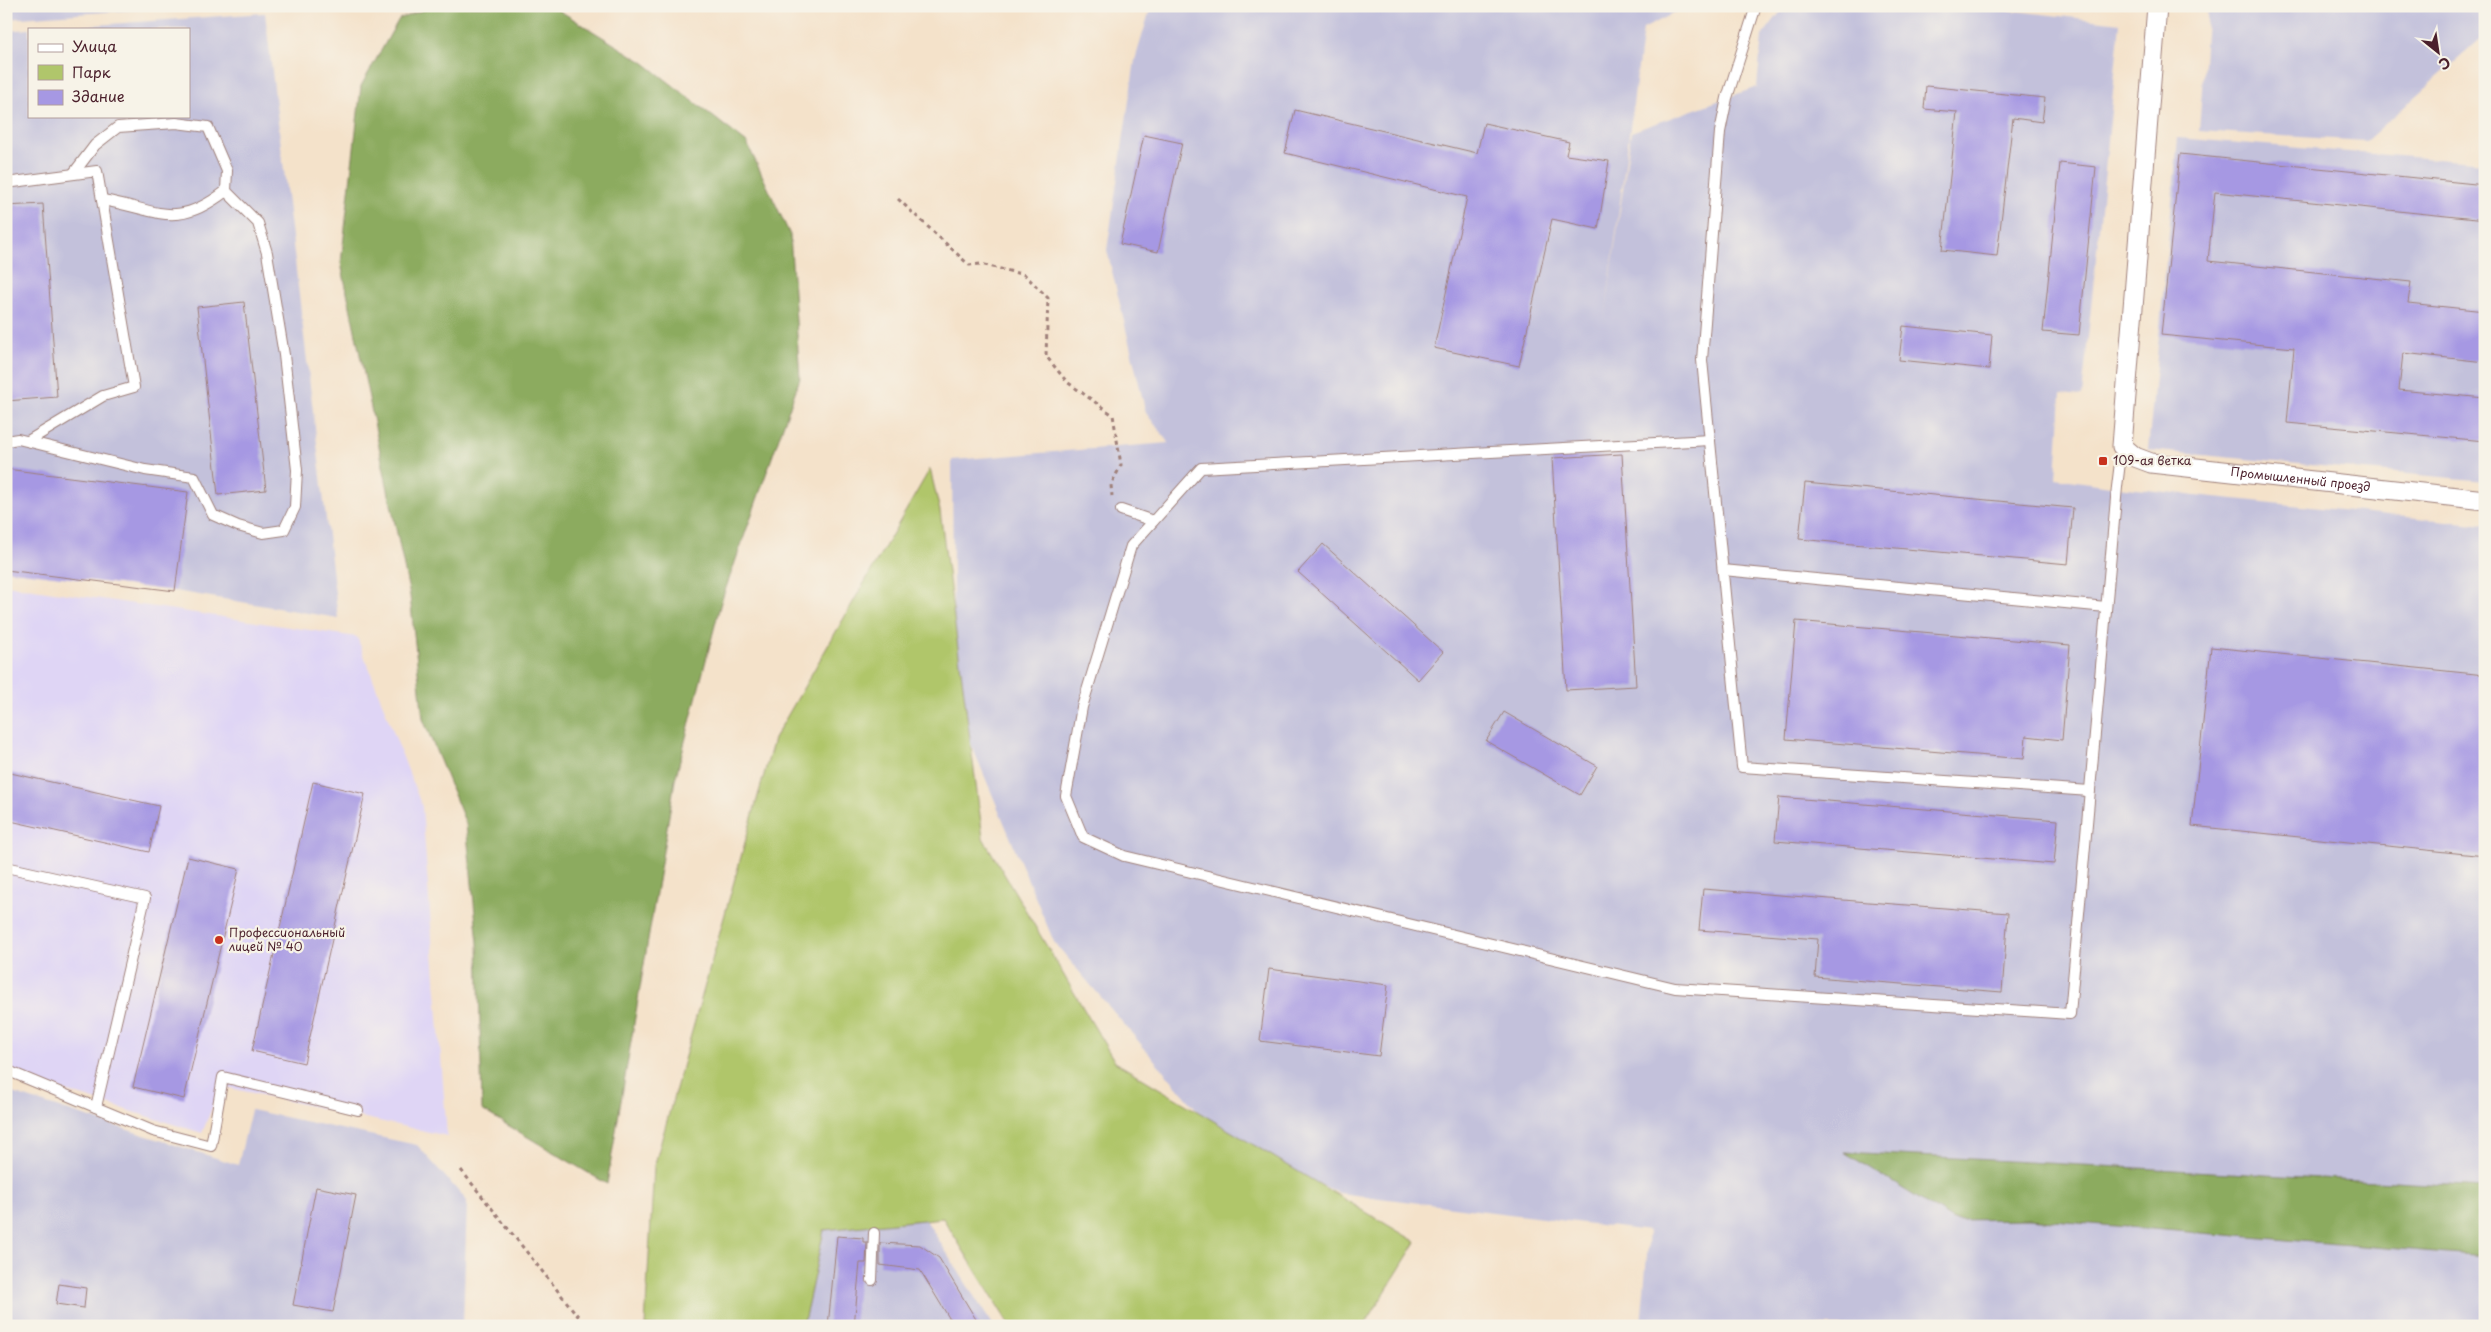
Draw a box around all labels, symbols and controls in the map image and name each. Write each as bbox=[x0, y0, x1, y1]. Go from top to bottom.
legend bbox=[28, 28, 190, 118]
north arrow bbox=[2414, 28, 2464, 78]
text: Улица bbox=[72, 34, 117, 57]
text: С bbox=[2435, 52, 2455, 75]
text: Парк bbox=[72, 60, 111, 83]
text: Здание bbox=[72, 84, 125, 107]
place label: 109-ая ветка bbox=[2113, 451, 2192, 469]
marker: 109-ая ветка bbox=[2097, 455, 2109, 467]
street label: Промышленный проезд bbox=[2230, 462, 2371, 495]
place label: Профессиональный лицей № 40 bbox=[228, 923, 345, 955]
marker: Профессиональный лицей № 40 bbox=[213, 934, 225, 946]

